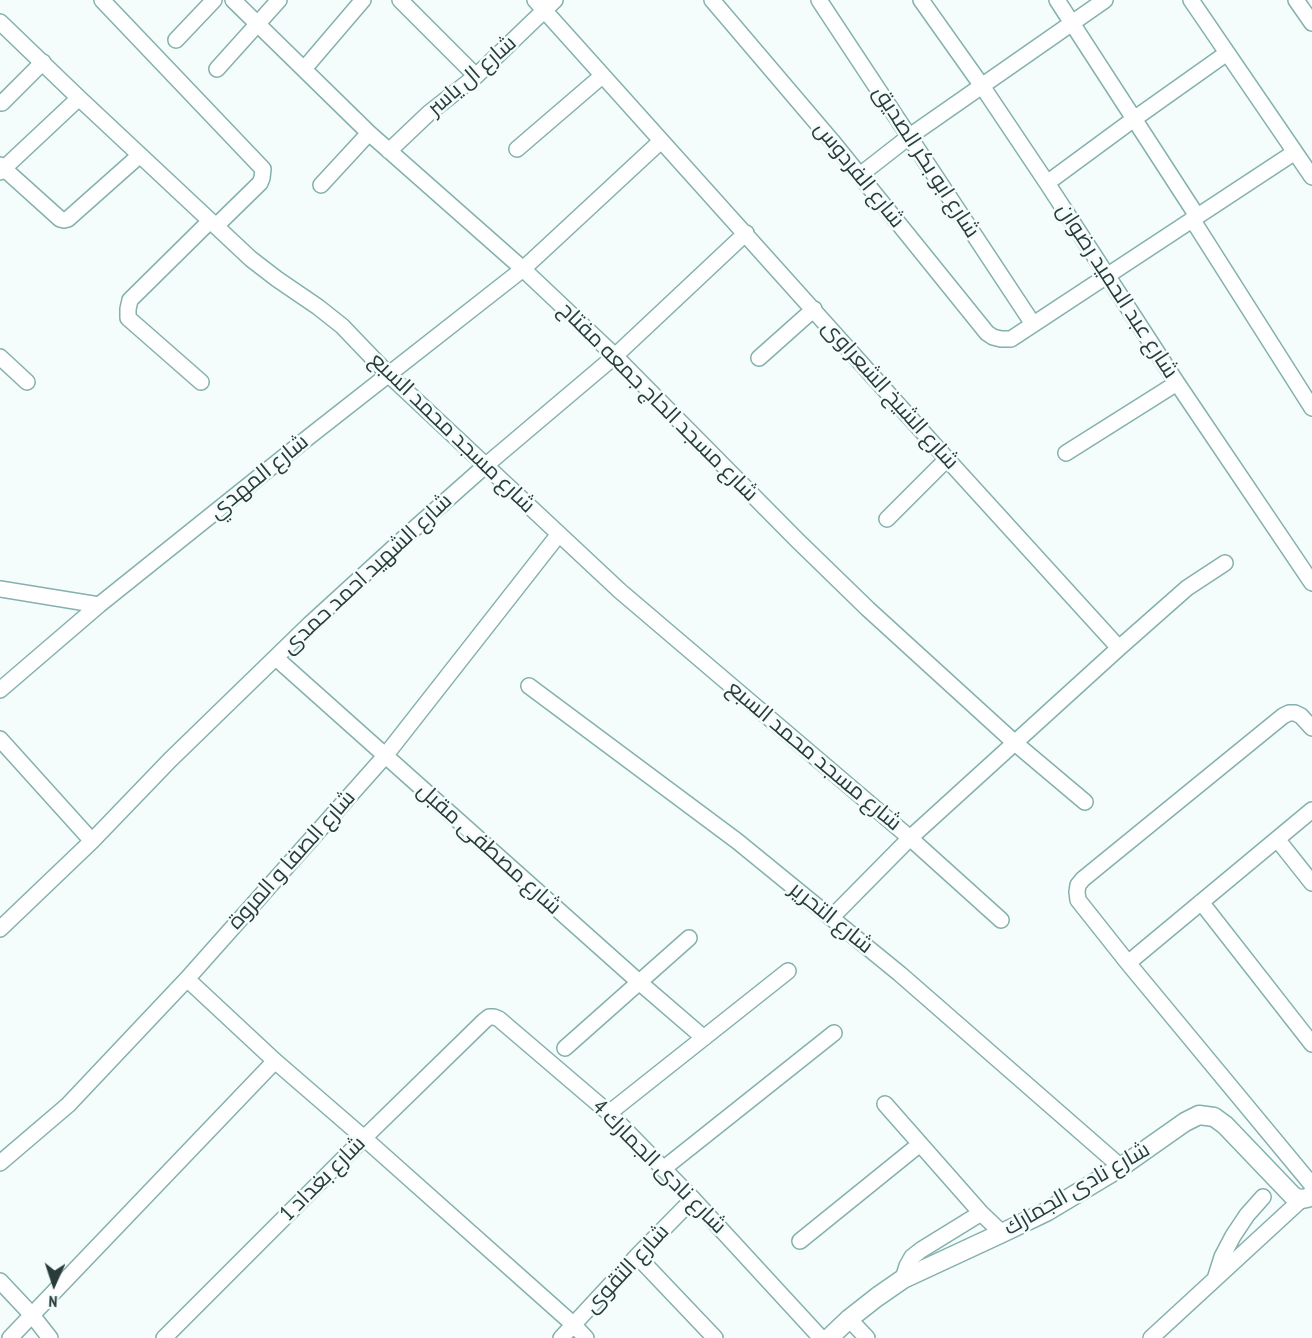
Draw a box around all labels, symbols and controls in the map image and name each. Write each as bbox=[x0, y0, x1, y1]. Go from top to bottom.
street label: شارع ال ياسر bbox=[422, 30, 522, 122]
street label: شارع ابو بكر الصديق bbox=[867, 81, 985, 243]
street label: شارع الفردوس bbox=[808, 117, 910, 233]
street label: شارع عبد الحميد رضوان bbox=[1051, 199, 1183, 383]
street label: شارع مسجد الحاج جمعه مفتاح bbox=[553, 297, 763, 507]
street label: شارع الشيخ الشعراوى bbox=[816, 315, 964, 475]
street label: شارع مسجد محمد السبع bbox=[364, 347, 540, 519]
street label: شارع المهدي bbox=[204, 429, 314, 525]
street label: شارع الشهيد احمد حمدى bbox=[276, 488, 458, 660]
street label: شارع مسجد محمد السبع bbox=[721, 675, 907, 837]
street label: شارع مصطفى مقبل bbox=[411, 777, 567, 921]
street label: شارع الصفا و المروة bbox=[223, 785, 361, 935]
street label: شارع التحرير bbox=[784, 876, 878, 960]
street label: شارع نادى الجمارك 4 bbox=[586, 1094, 732, 1240]
street label: شارع بغداد 1 bbox=[275, 1131, 371, 1227]
street label: شارع نادى الجمارك bbox=[999, 1137, 1155, 1241]
street label: شارع التقوى bbox=[579, 1219, 675, 1319]
north arrow bbox=[24, 1254, 84, 1314]
text: N bbox=[48, 1292, 58, 1312]

